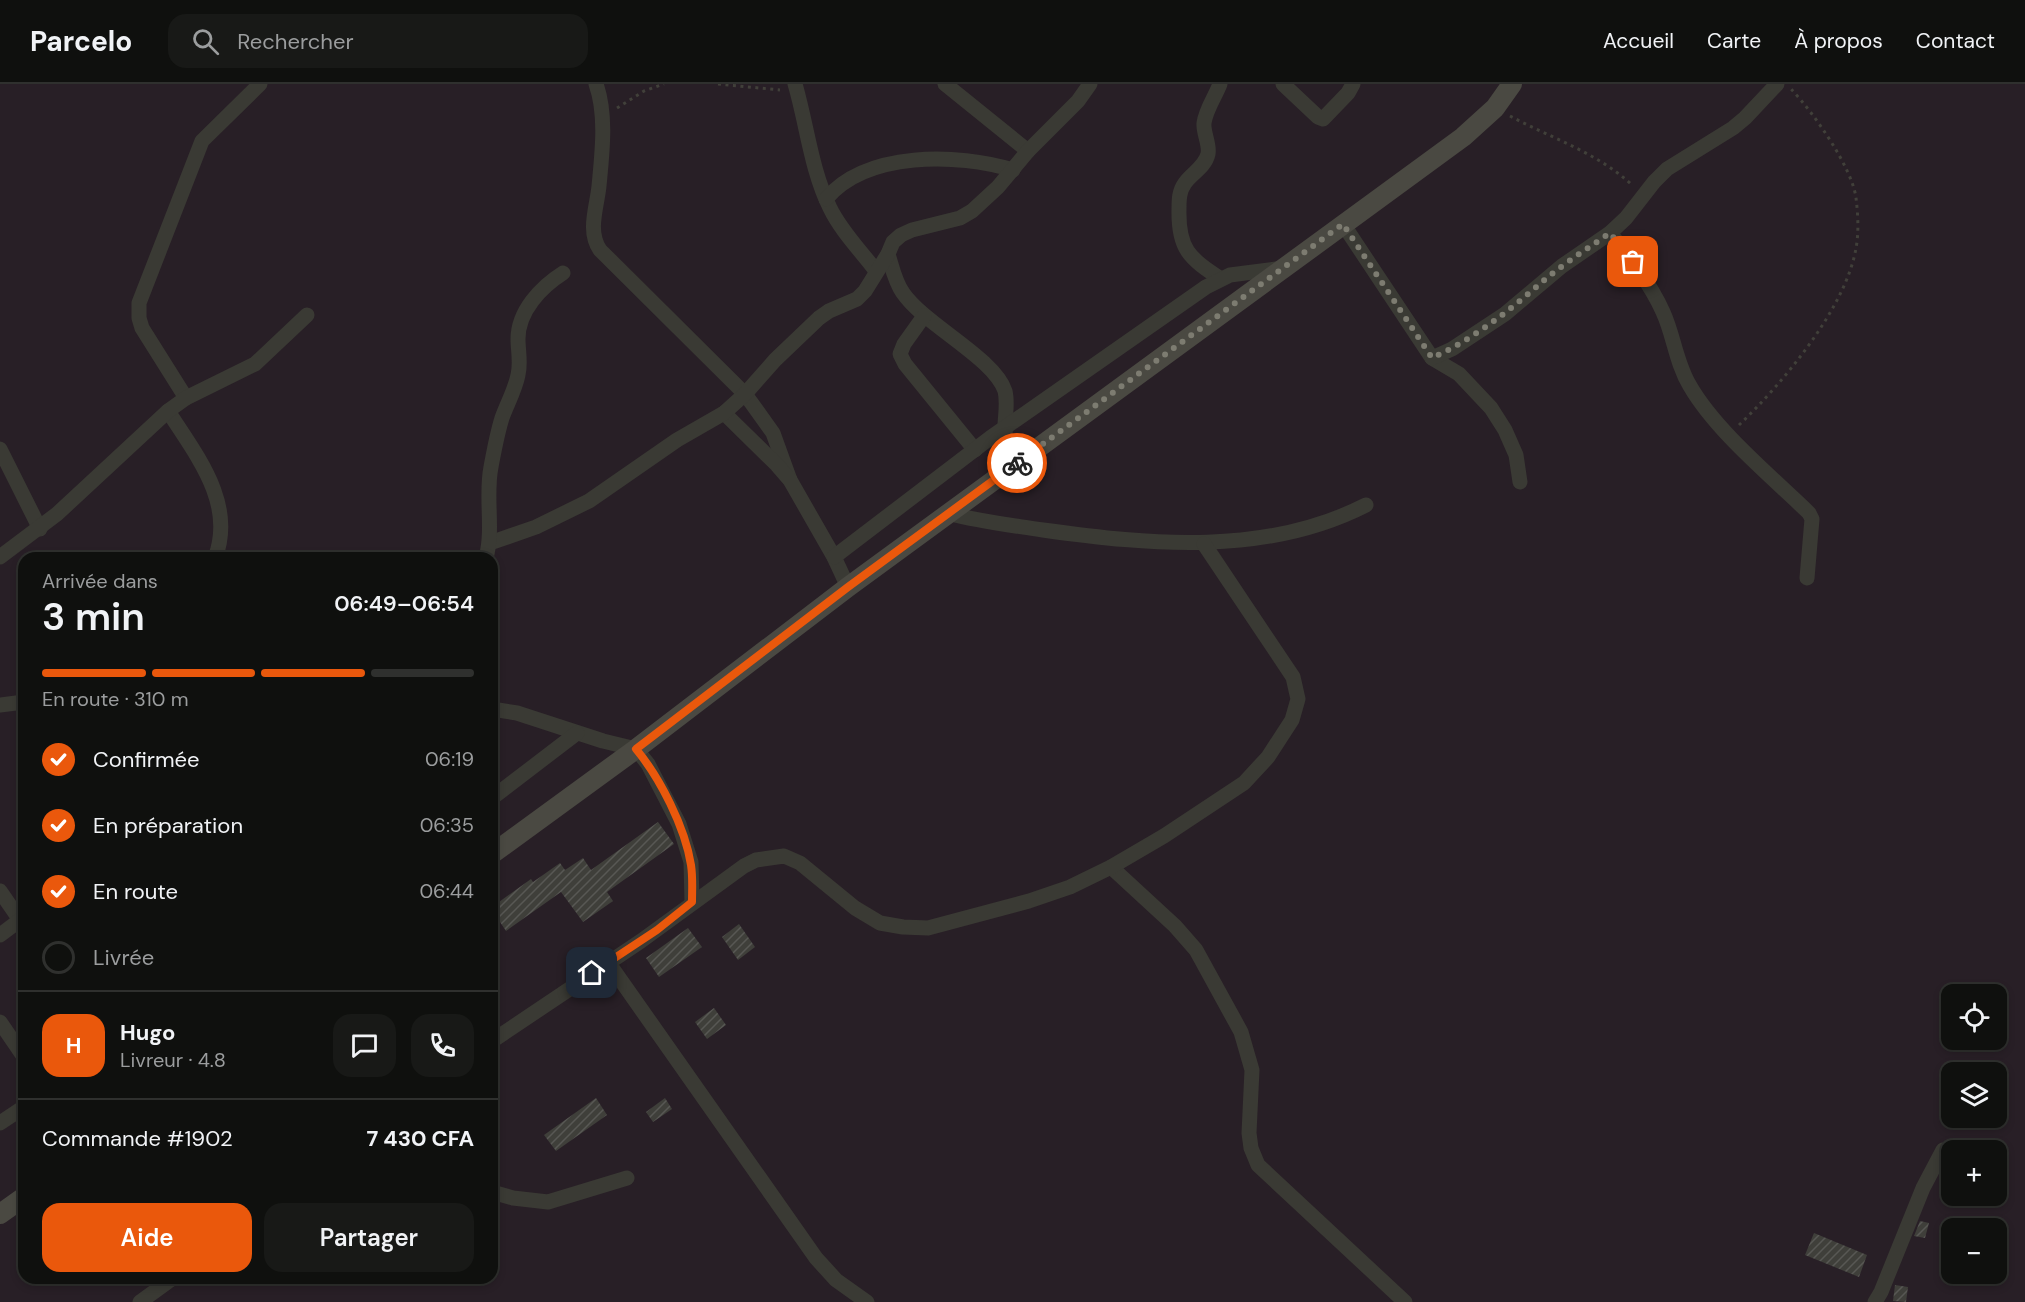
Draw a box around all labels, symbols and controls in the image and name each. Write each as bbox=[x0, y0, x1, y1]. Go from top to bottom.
search box bbox=[168, 14, 588, 68]
text: Parcelo bbox=[30, 23, 132, 60]
icon: search bbox=[189, 25, 222, 58]
text: Rechercher bbox=[237, 27, 354, 56]
text: Accueil bbox=[1603, 27, 1674, 55]
text: Carte bbox=[1707, 27, 1761, 55]
text: À propos bbox=[1794, 27, 1883, 55]
text: Contact bbox=[1916, 27, 1995, 55]
pin bbox=[1607, 236, 1658, 287]
icon: bag bbox=[1616, 245, 1649, 278]
courier bbox=[987, 433, 1047, 493]
icon: bike bbox=[1001, 447, 1034, 480]
text: Arrivée dans bbox=[42, 568, 158, 594]
text: 06:49–06:54 bbox=[334, 589, 474, 618]
text: 3 min bbox=[42, 591, 145, 642]
text: En route · 310 m bbox=[42, 686, 189, 712]
icon: check bbox=[42, 743, 75, 776]
text: Confirmée bbox=[93, 745, 200, 774]
text: 06:19 bbox=[425, 746, 474, 772]
icon: check bbox=[42, 809, 75, 842]
text: En préparation bbox=[93, 811, 243, 840]
text: 06:35 bbox=[420, 812, 474, 838]
icon: check bbox=[42, 875, 75, 908]
text: En route bbox=[93, 877, 178, 906]
text: 06:44 bbox=[419, 878, 474, 904]
text: Livrée bbox=[93, 943, 154, 972]
pin bbox=[566, 947, 617, 998]
icon: home bbox=[575, 956, 608, 989]
map controls bbox=[1941, 984, 2007, 1284]
button: locate bbox=[1941, 984, 2007, 1050]
button: chat bbox=[333, 1014, 396, 1077]
button: phone bbox=[411, 1014, 474, 1077]
text: Hugo bbox=[120, 1018, 175, 1047]
text: H bbox=[66, 1031, 81, 1060]
text: Livreur · 4.8 bbox=[120, 1047, 226, 1073]
button: layers bbox=[1941, 1062, 2007, 1128]
text: Commande #1902 bbox=[42, 1124, 233, 1153]
text: 7 430 CFA bbox=[366, 1124, 474, 1153]
button: + bbox=[1941, 1140, 2007, 1206]
button: Aide bbox=[42, 1203, 252, 1272]
button: Partager bbox=[264, 1203, 474, 1272]
button: − bbox=[1941, 1218, 2007, 1284]

